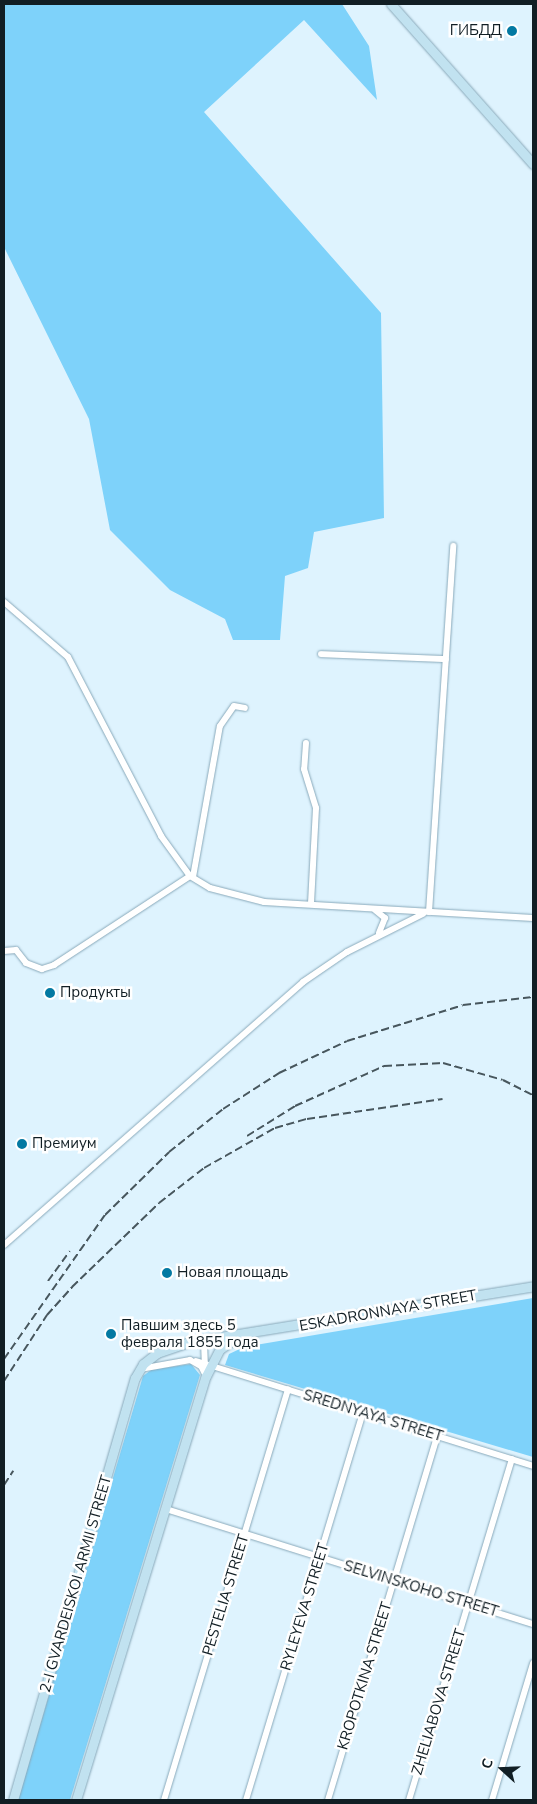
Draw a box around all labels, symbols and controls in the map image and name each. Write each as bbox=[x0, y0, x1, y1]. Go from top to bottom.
place label: ГИБДД bbox=[450, 22, 502, 40]
marker: ГИБДД bbox=[506, 25, 518, 37]
place label: Продукты bbox=[60, 984, 131, 1002]
marker: Продукты bbox=[44, 987, 56, 999]
place label: Премиум bbox=[32, 1135, 97, 1153]
marker: Премиум bbox=[16, 1138, 28, 1150]
place label: Новая площадь bbox=[177, 1264, 288, 1282]
marker: Новая площадь bbox=[161, 1267, 173, 1279]
street label: ESKADRONNAYA STREET bbox=[298, 1287, 478, 1335]
place label: Павшим здесь 5 февраля 1855 года bbox=[121, 1316, 259, 1351]
marker: Павшим здесь 5 февраля 1855 года bbox=[105, 1328, 117, 1340]
street label: SREDNYAYA STREET bbox=[301, 1386, 445, 1446]
street label: 2-I GVARDEISKOI ARMII STREET bbox=[36, 1473, 116, 1695]
street label: PESTELIA STREET bbox=[199, 1532, 253, 1658]
street label: RYLEYEVA STREET bbox=[277, 1541, 333, 1673]
street label: SELVINSKOHO STREET bbox=[341, 1557, 501, 1621]
street label: KROPOTKINA STREET bbox=[334, 1600, 396, 1752]
street label: ZHELIABOVA STREET bbox=[408, 1627, 470, 1777]
north arrow bbox=[477, 1744, 527, 1794]
text: С bbox=[477, 1756, 498, 1771]

